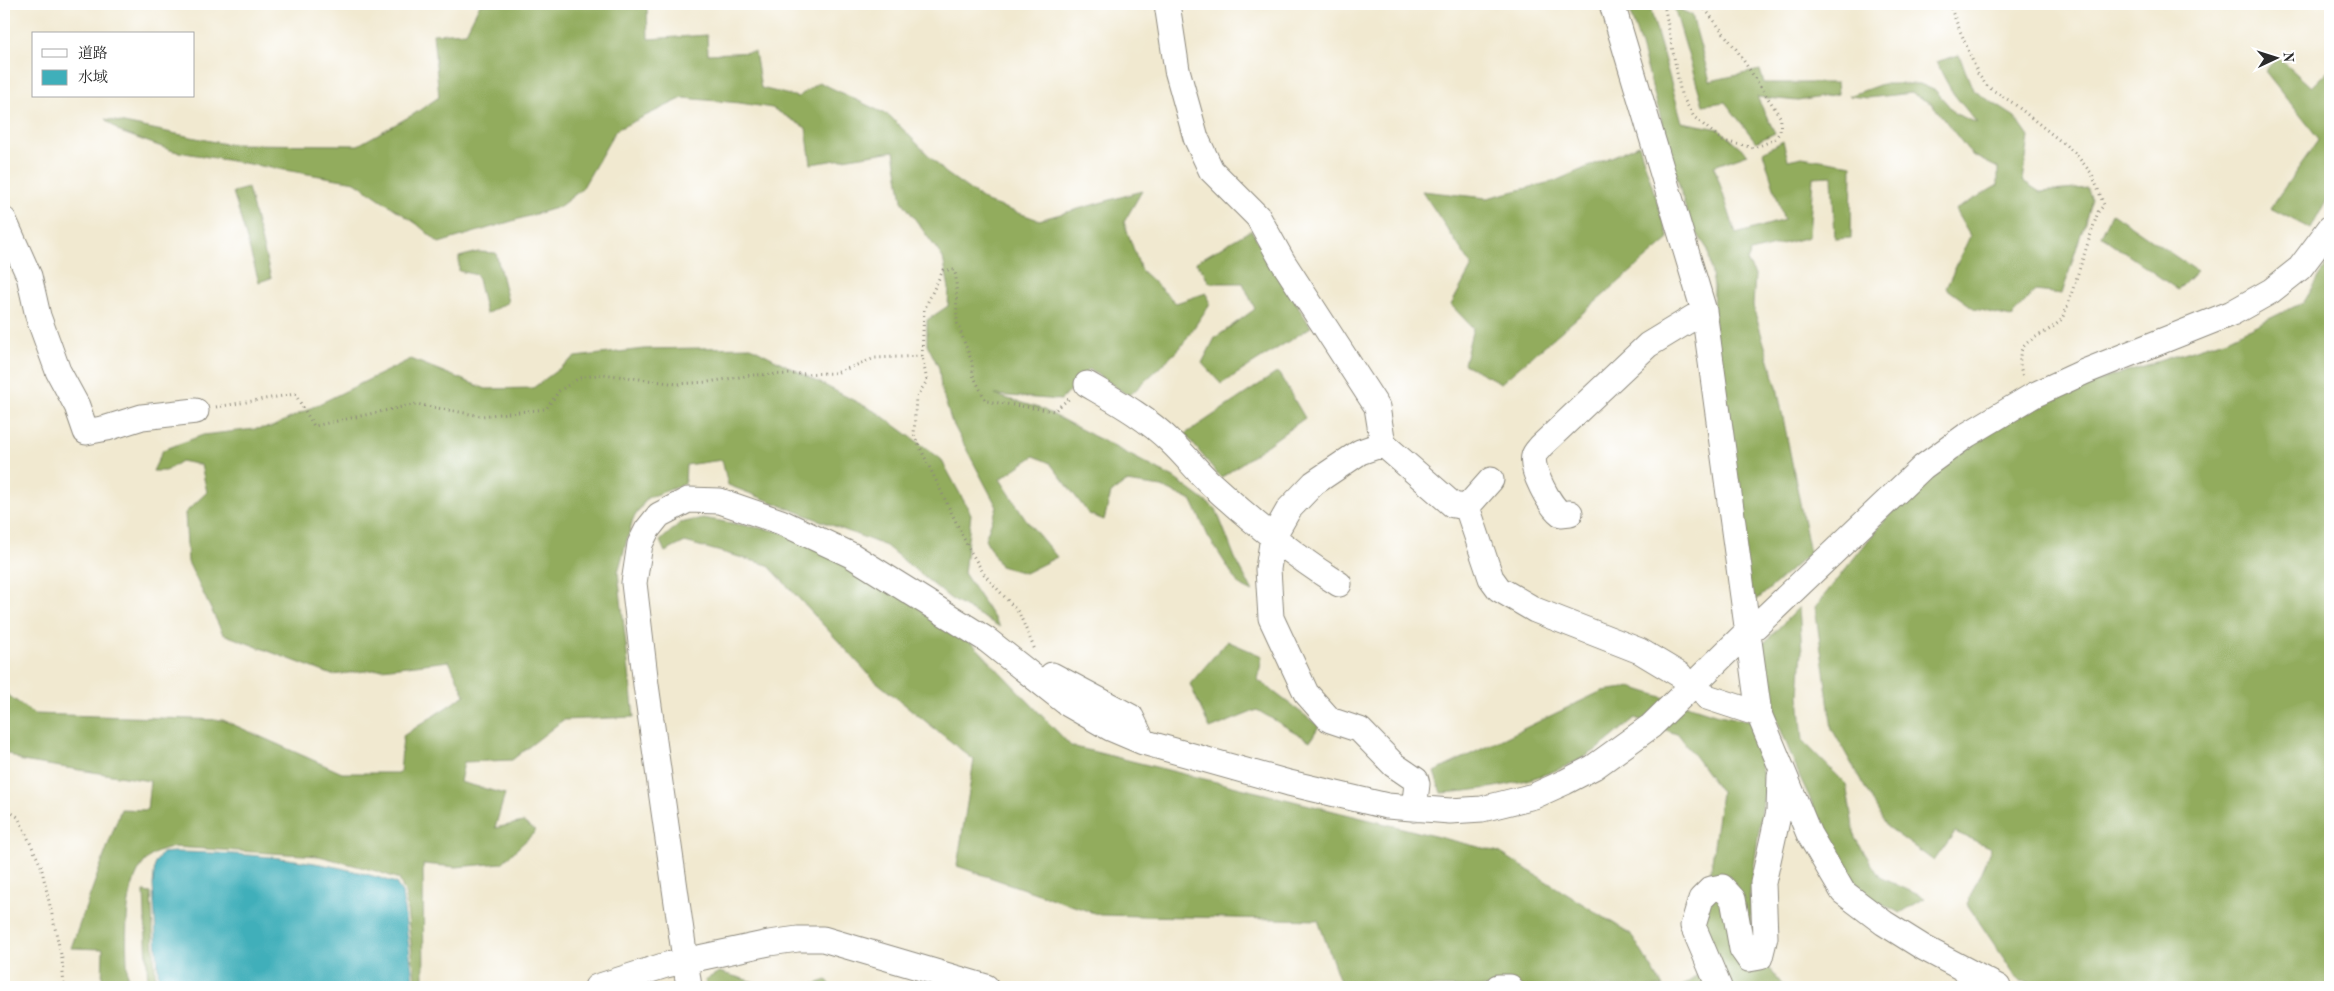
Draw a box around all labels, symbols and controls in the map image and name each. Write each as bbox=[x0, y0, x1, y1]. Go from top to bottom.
legend bbox=[32, 32, 195, 98]
north arrow bbox=[2252, 32, 2302, 82]
text: 道路 bbox=[78, 45, 108, 62]
text: N bbox=[2281, 51, 2295, 63]
text: 水域 bbox=[78, 69, 108, 86]

